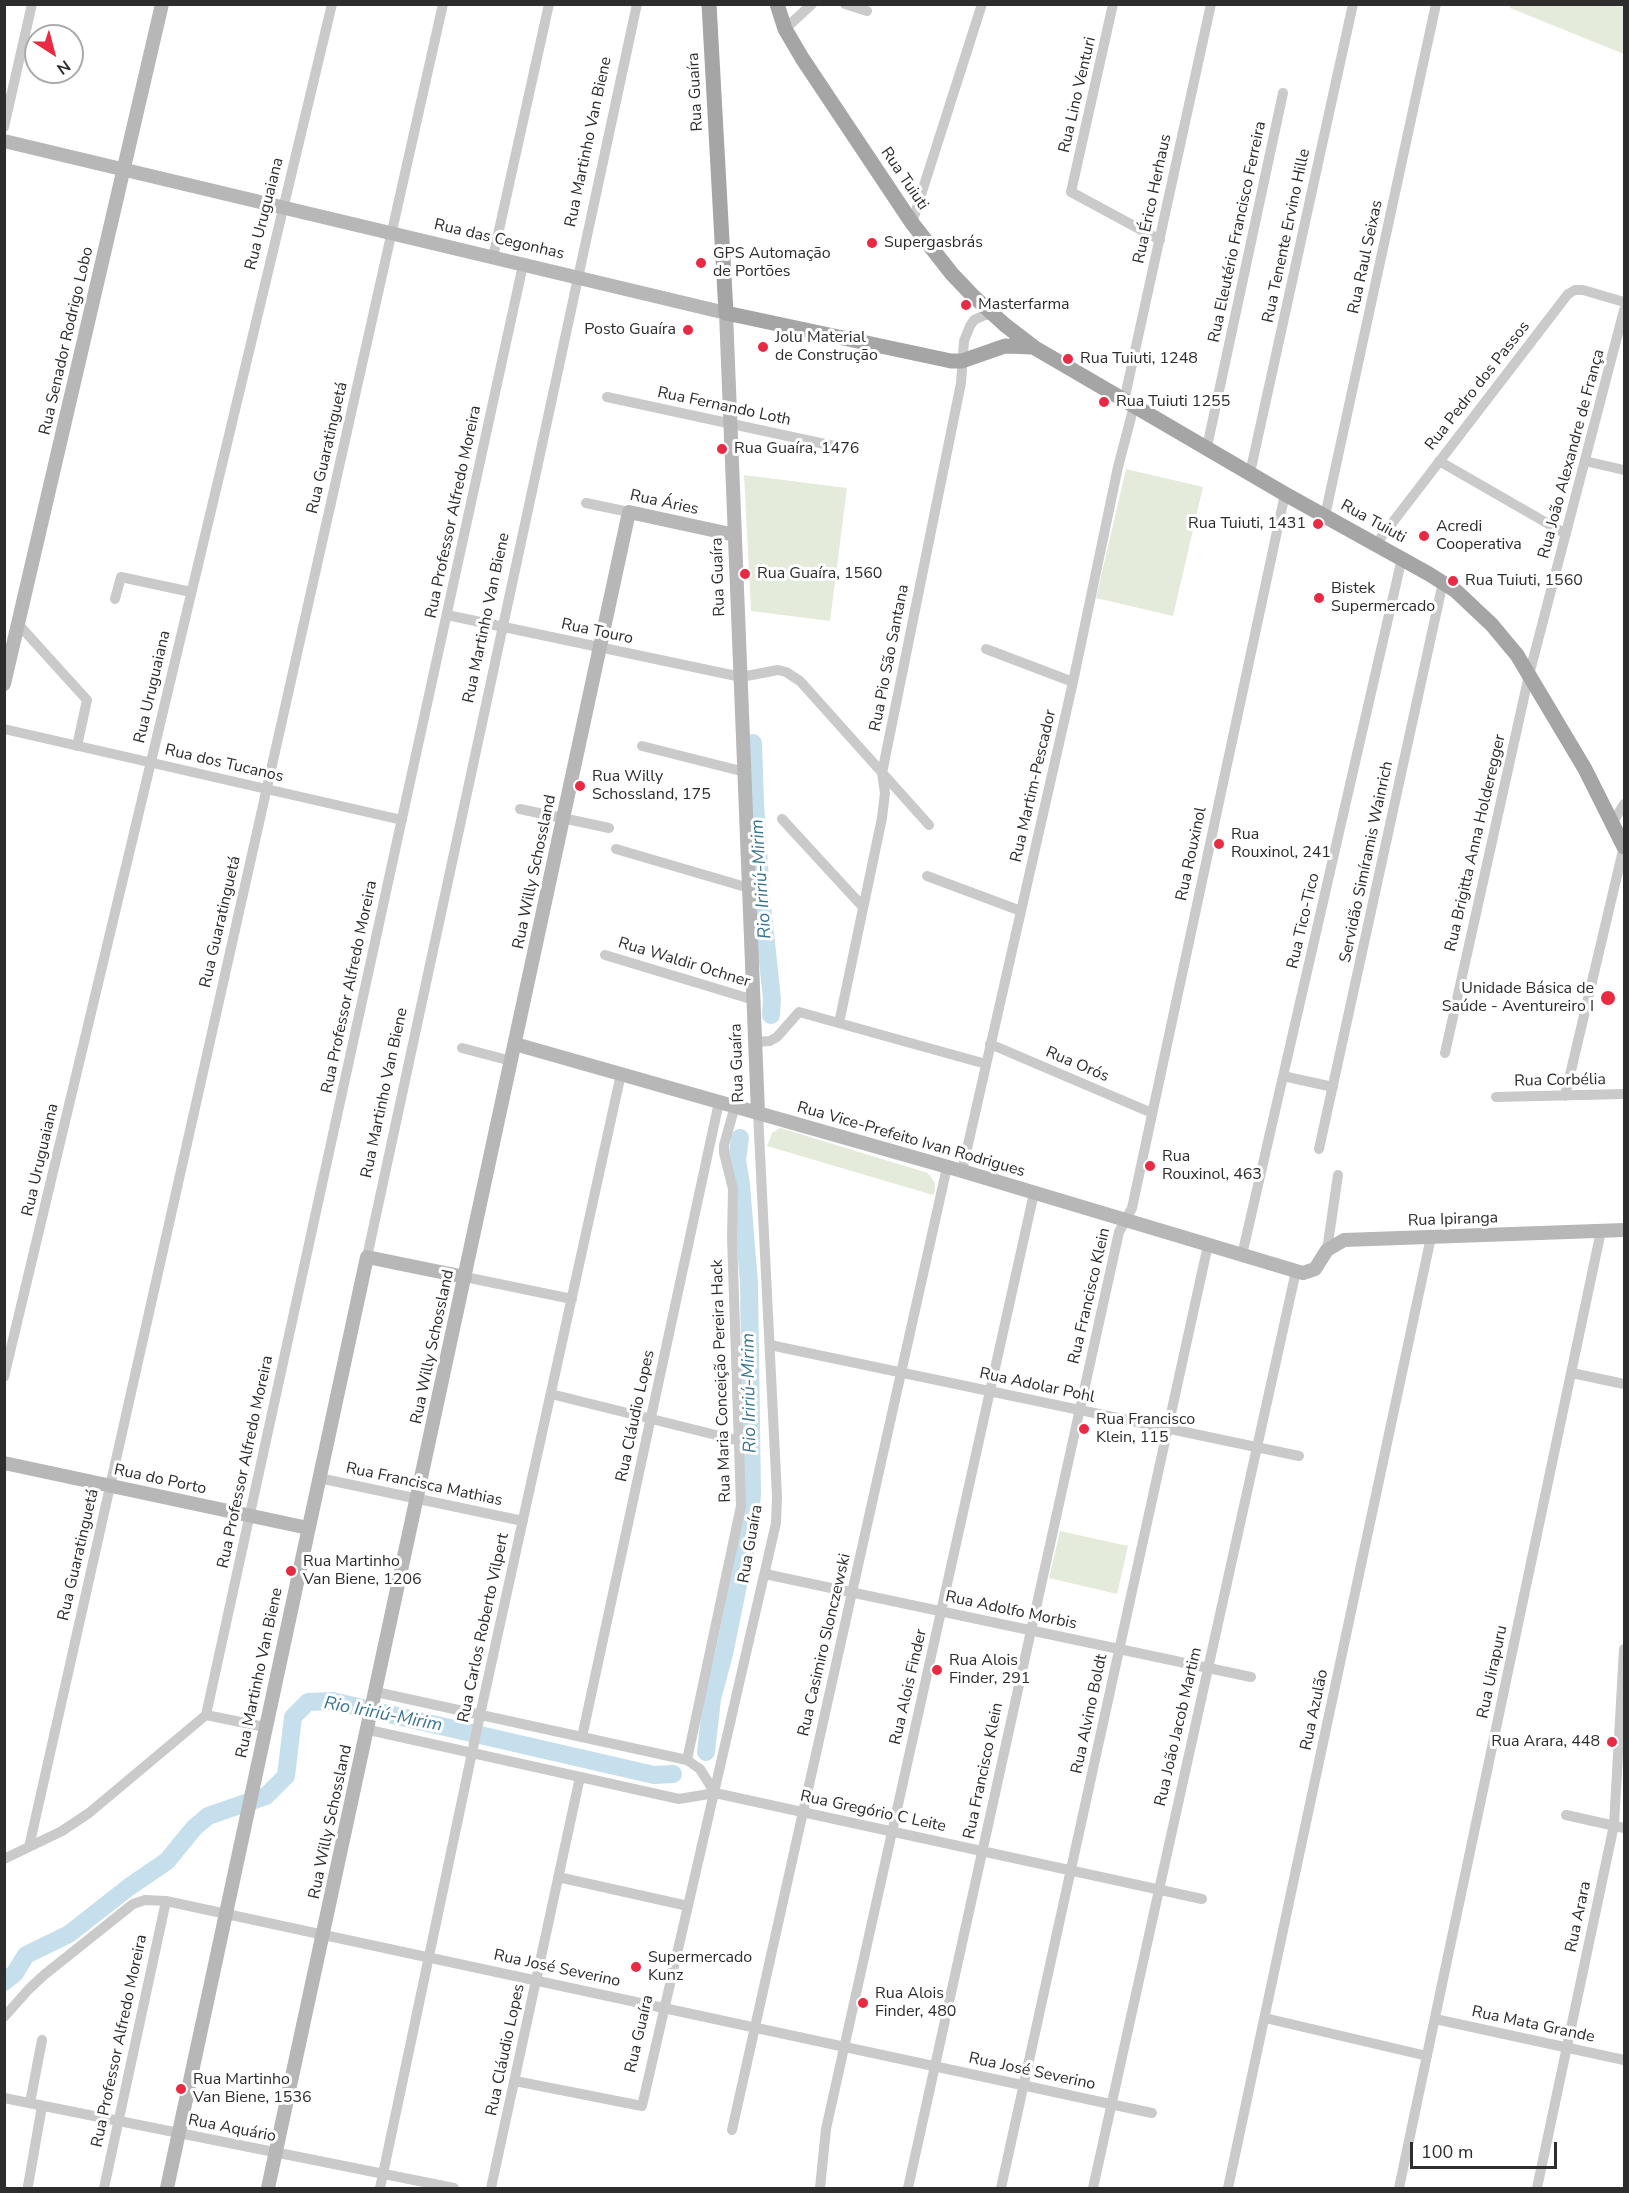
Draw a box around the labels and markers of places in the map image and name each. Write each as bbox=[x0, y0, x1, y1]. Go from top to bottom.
place label: Supergasbrás bbox=[884, 233, 983, 253]
marker: Supergasbrás bbox=[865, 236, 879, 250]
place label: GPS Automação de Portões bbox=[713, 244, 831, 282]
marker: GPS Automação de Portões bbox=[694, 256, 708, 270]
place label: Masterfarma bbox=[978, 295, 1070, 315]
marker: Masterfarma bbox=[959, 298, 973, 312]
place label: Posto Guaíra bbox=[584, 320, 676, 340]
marker: Posto Guaíra bbox=[681, 323, 695, 337]
place label: Jolu Material de Construção bbox=[775, 328, 878, 366]
marker: Jolu Material de Construção bbox=[756, 340, 770, 354]
place label: Rua Tuiuti, 1248 bbox=[1080, 349, 1198, 369]
marker: Rua Tuiuti, 1248 bbox=[1061, 352, 1075, 366]
place label: Rua Tuiuti 1255 bbox=[1116, 392, 1230, 412]
marker: Rua Tuiuti 1255 bbox=[1097, 395, 1111, 409]
place label: Rua Guaíra, 1476 bbox=[734, 439, 859, 459]
marker: Rua Guaíra, 1476 bbox=[715, 442, 729, 456]
place label: Rua Tuiuti, 1431 bbox=[1188, 514, 1306, 534]
marker: Rua Tuiuti, 1431 bbox=[1311, 517, 1325, 531]
place label: Acredi Cooperativa bbox=[1436, 517, 1522, 555]
marker: Acredi Cooperativa bbox=[1417, 529, 1431, 543]
place label: Rua Guaíra, 1560 bbox=[757, 564, 882, 584]
marker: Rua Guaíra, 1560 bbox=[738, 567, 752, 581]
place label: Rua Tuiuti, 1560 bbox=[1465, 571, 1583, 591]
marker: Rua Tuiuti, 1560 bbox=[1446, 574, 1460, 588]
place label: Bistek Supermercado bbox=[1331, 579, 1435, 617]
marker: Bistek Supermercado bbox=[1312, 591, 1326, 605]
place label: Rua Willy Schossland, 175 bbox=[592, 767, 711, 805]
marker: Rua Willy Schossland, 175 bbox=[573, 779, 587, 793]
place label: Rua Rouxinol, 241 bbox=[1231, 825, 1331, 863]
marker: Rua Rouxinol, 241 bbox=[1212, 837, 1226, 851]
place label: Unidade Básica de Saúde - Aventureiro I bbox=[1442, 979, 1594, 1017]
marker: Unidade Básica de Saúde - Aventureiro I bbox=[1599, 989, 1617, 1007]
place label: Rua Rouxinol, 463 bbox=[1162, 1147, 1262, 1185]
marker: Rua Rouxinol, 463 bbox=[1143, 1159, 1157, 1173]
place label: Rua Francisco Klein, 115 bbox=[1096, 1410, 1195, 1448]
marker: Rua Francisco Klein, 115 bbox=[1077, 1422, 1091, 1436]
place label: Rua Martinho Van Biene, 1206 bbox=[303, 1552, 422, 1590]
marker: Rua Martinho Van Biene, 1206 bbox=[284, 1564, 298, 1578]
place label: Rua Alois Finder, 291 bbox=[949, 1651, 1030, 1689]
marker: Rua Alois Finder, 291 bbox=[930, 1663, 944, 1677]
place label: Rua Arara, 448 bbox=[1491, 1732, 1600, 1752]
marker: Rua Arara, 448 bbox=[1605, 1735, 1619, 1749]
place label: Supermercado Kunz bbox=[648, 1948, 752, 1986]
marker: Supermercado Kunz bbox=[629, 1960, 643, 1974]
place label: Rua Alois Finder, 480 bbox=[875, 1984, 956, 2022]
marker: Rua Alois Finder, 480 bbox=[856, 1996, 870, 2010]
place label: Rua Martinho Van Biene, 1536 bbox=[193, 2070, 312, 2108]
marker: Rua Martinho Van Biene, 1536 bbox=[174, 2082, 188, 2096]

